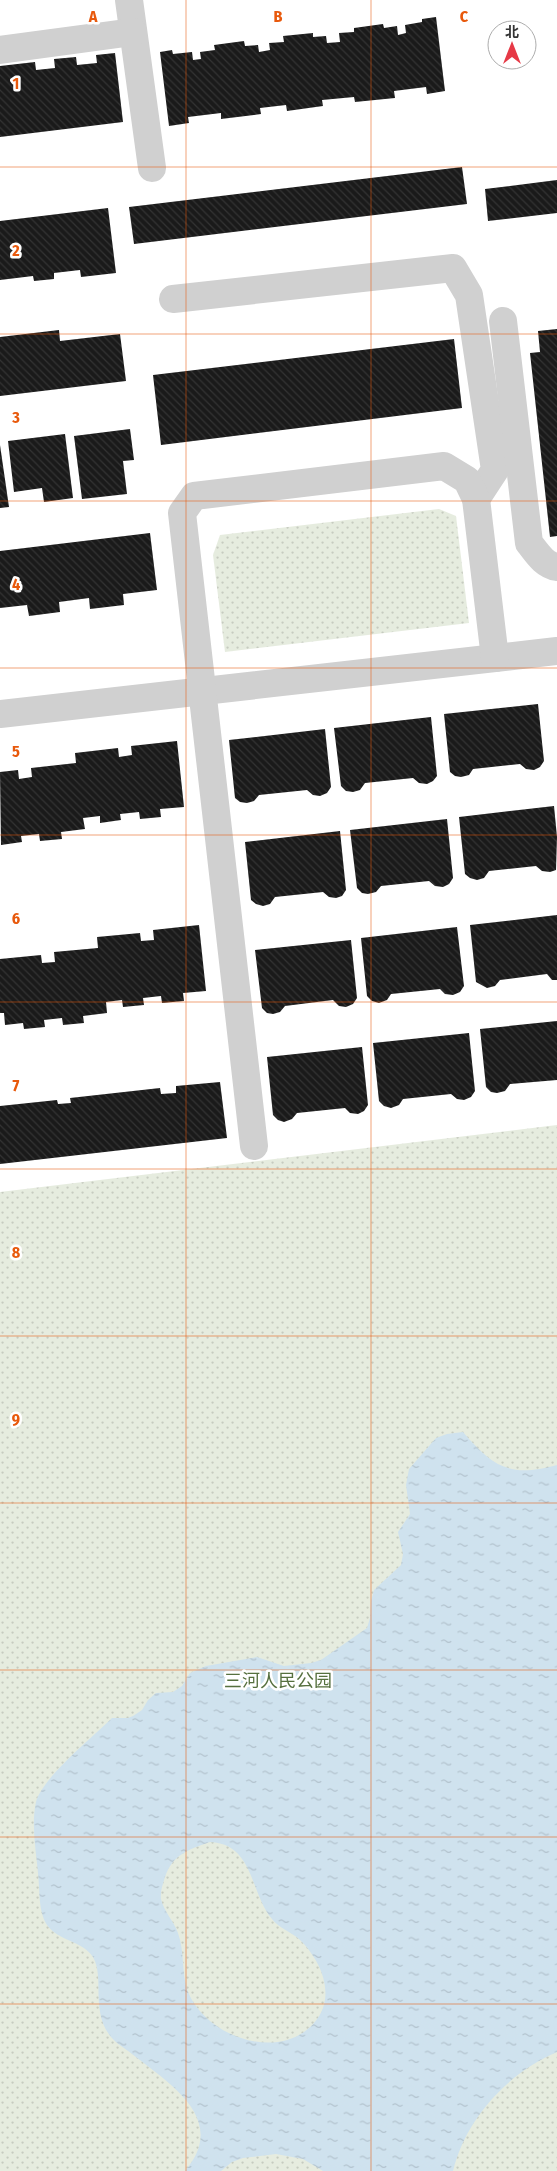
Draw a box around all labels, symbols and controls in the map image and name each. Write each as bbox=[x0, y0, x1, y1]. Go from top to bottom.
text: A bbox=[88, 7, 98, 26]
text: B bbox=[274, 7, 283, 26]
text: C bbox=[460, 7, 469, 26]
north arrow bbox=[487, 20, 537, 70]
text: 北 bbox=[505, 24, 519, 41]
text: 1 bbox=[13, 74, 19, 93]
text: 2 bbox=[11, 241, 20, 260]
text: 3 bbox=[11, 408, 20, 427]
text: 4 bbox=[12, 575, 20, 594]
text: 5 bbox=[12, 742, 20, 761]
text: 6 bbox=[12, 909, 20, 928]
text: 7 bbox=[13, 1076, 20, 1095]
text: 8 bbox=[12, 1243, 21, 1262]
text: 9 bbox=[12, 1410, 20, 1429]
park label: 三河人民公园 bbox=[224, 1670, 332, 1692]

